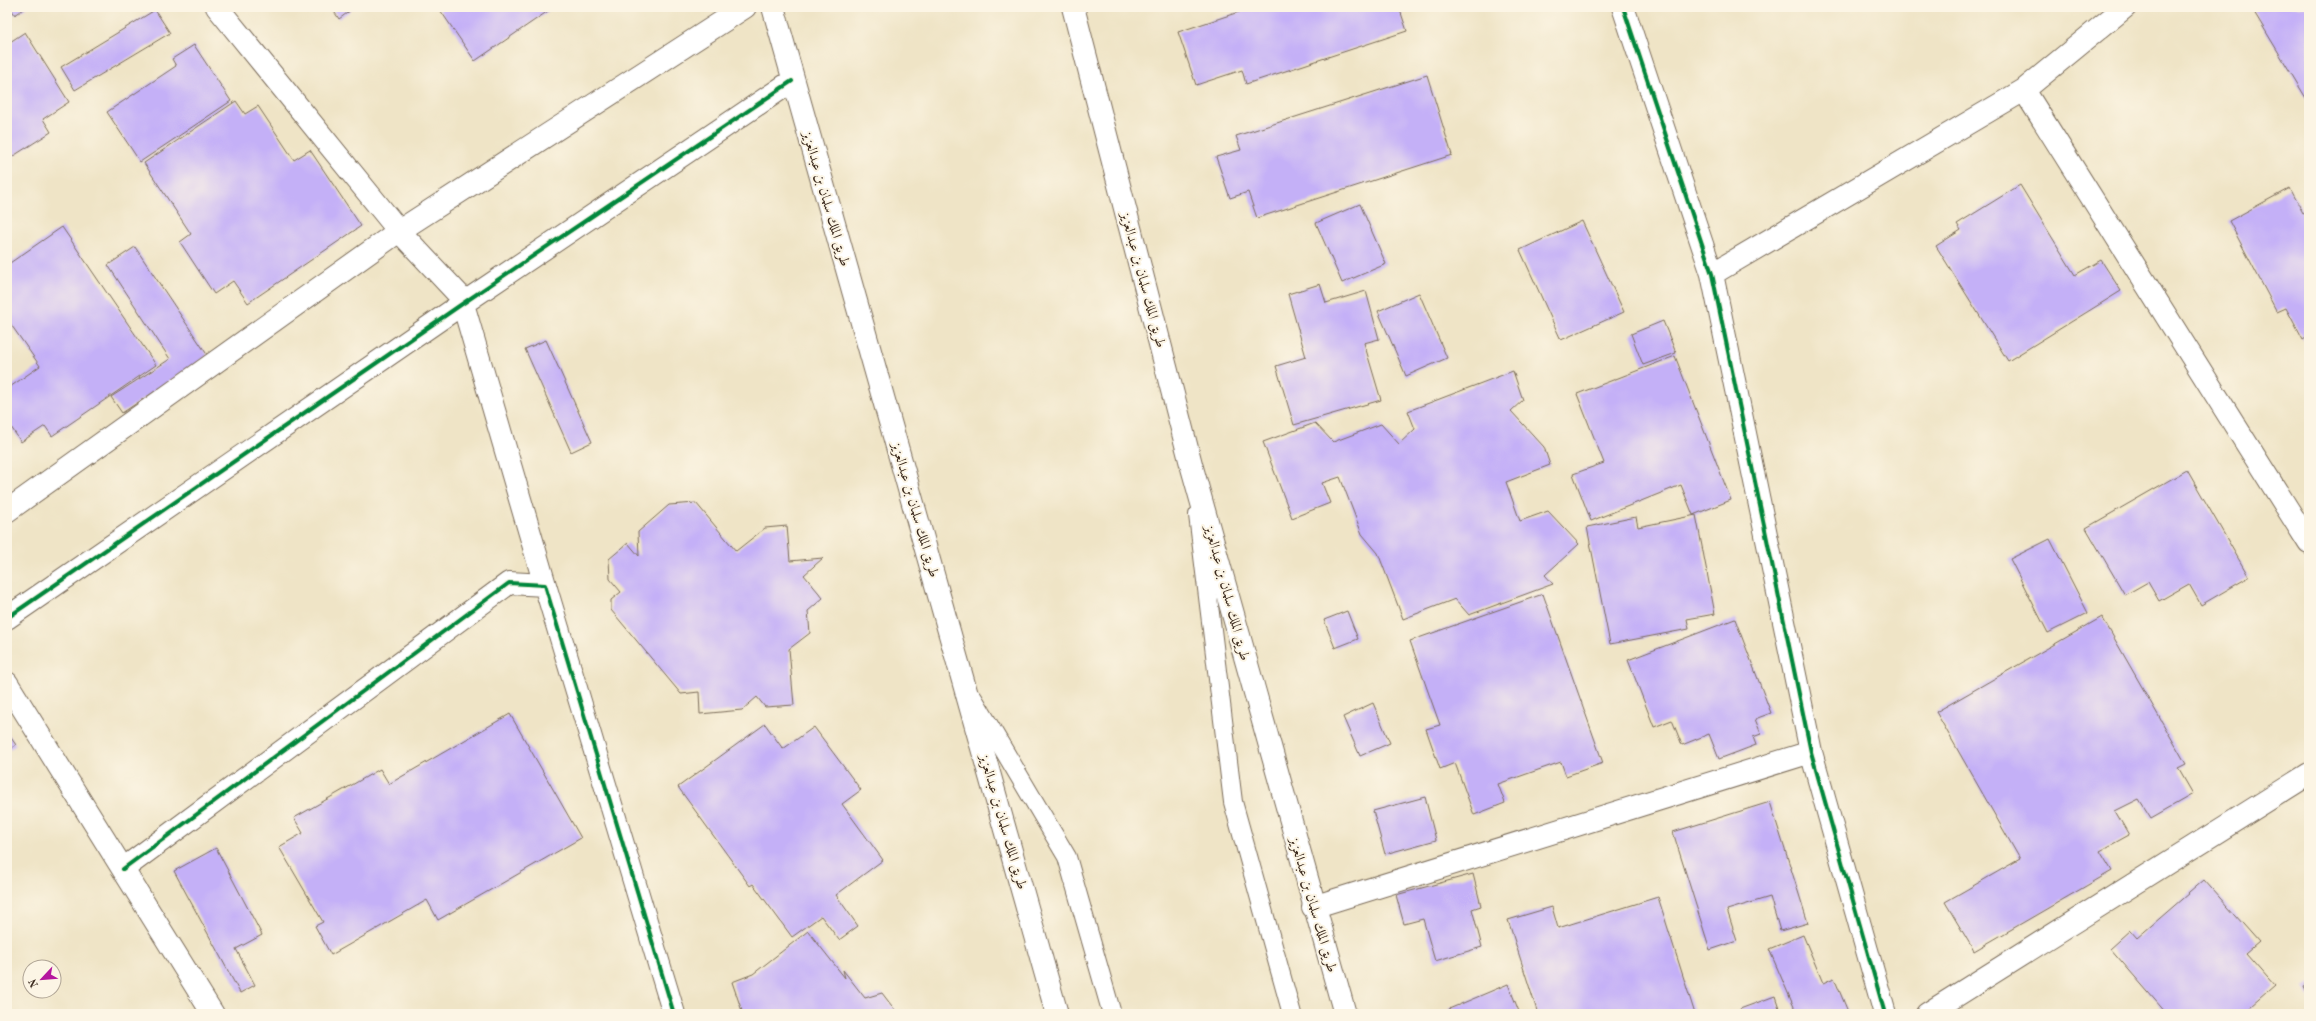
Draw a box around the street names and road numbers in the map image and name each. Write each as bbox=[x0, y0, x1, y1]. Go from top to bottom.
street label: طريق الملك سلمان بن عبدالعزيز bbox=[799, 128, 852, 268]
street label: طريق الملك سلمان بن عبدالعزيز bbox=[1117, 209, 1168, 350]
street label: طريق الملك سلمان بن عبدالعزيز bbox=[888, 439, 941, 579]
street label: طريق الملك سلمان بن عبدالعزيز bbox=[1201, 522, 1252, 663]
street label: طريق الملك سلمان بن عبدالعزيز bbox=[976, 751, 1029, 891]
street label: طريق الملك سلمان بن عبدالعزيز bbox=[1286, 834, 1339, 974]

